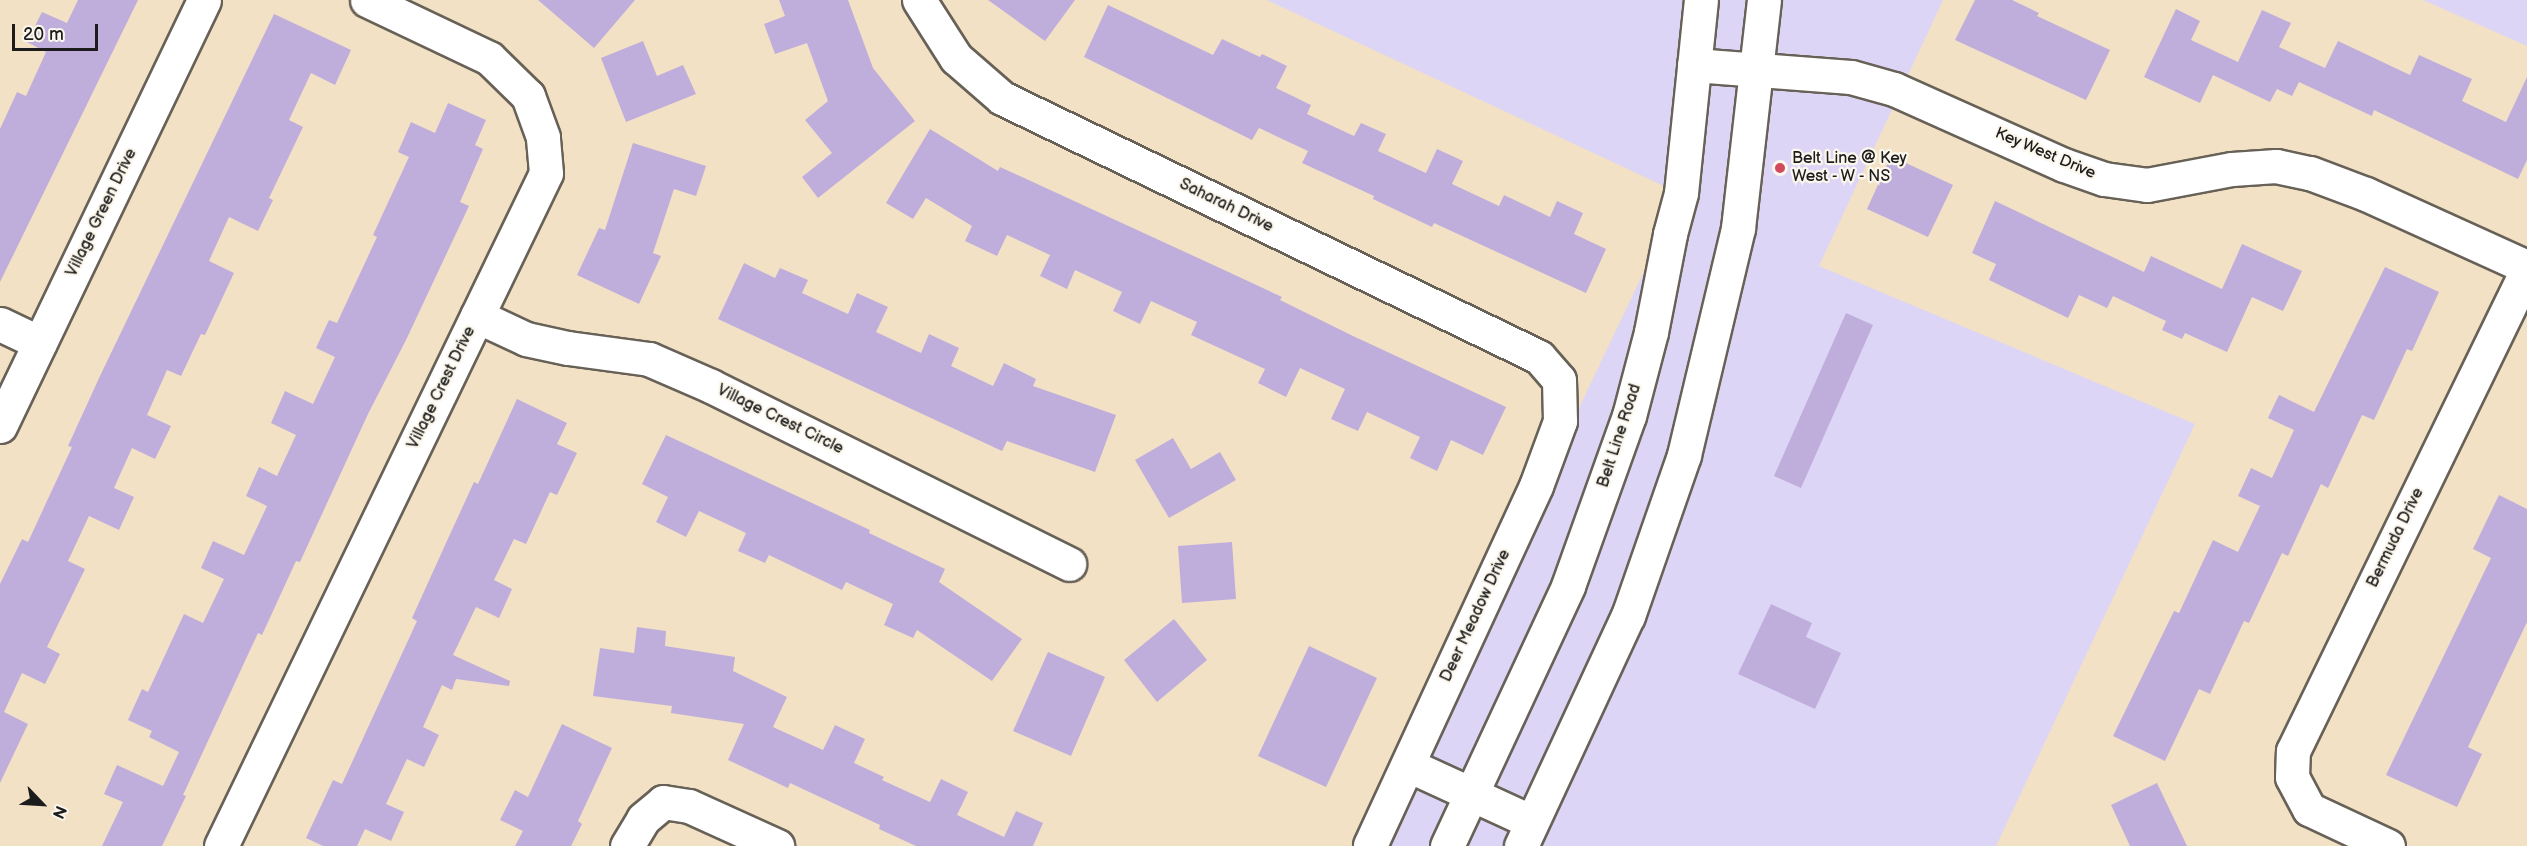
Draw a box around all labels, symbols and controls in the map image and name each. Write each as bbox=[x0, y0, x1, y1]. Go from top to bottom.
scale bar bbox=[15, 12, 100, 50]
text: 20 m bbox=[23, 24, 64, 45]
street label: Key West Drive bbox=[1991, 124, 2099, 184]
street label: Village Green Drive bbox=[63, 146, 141, 280]
place label: Belt Line @ Key West - W - NS bbox=[1792, 149, 1907, 187]
marker: Belt Line @ Key West - W - NS bbox=[1773, 161, 1787, 175]
street label: Saharah Drive bbox=[1176, 175, 1276, 237]
street label: Village Crest Drive bbox=[404, 324, 480, 452]
street label: Village Crest Circle bbox=[714, 381, 846, 459]
street label: Belt Line Road bbox=[1594, 382, 1646, 490]
street label: Bermuda Drive bbox=[2364, 485, 2428, 591]
street label: Deer Meadow Drive bbox=[1437, 547, 1515, 685]
north arrow bbox=[12, 774, 72, 834]
text: N bbox=[48, 802, 70, 821]

